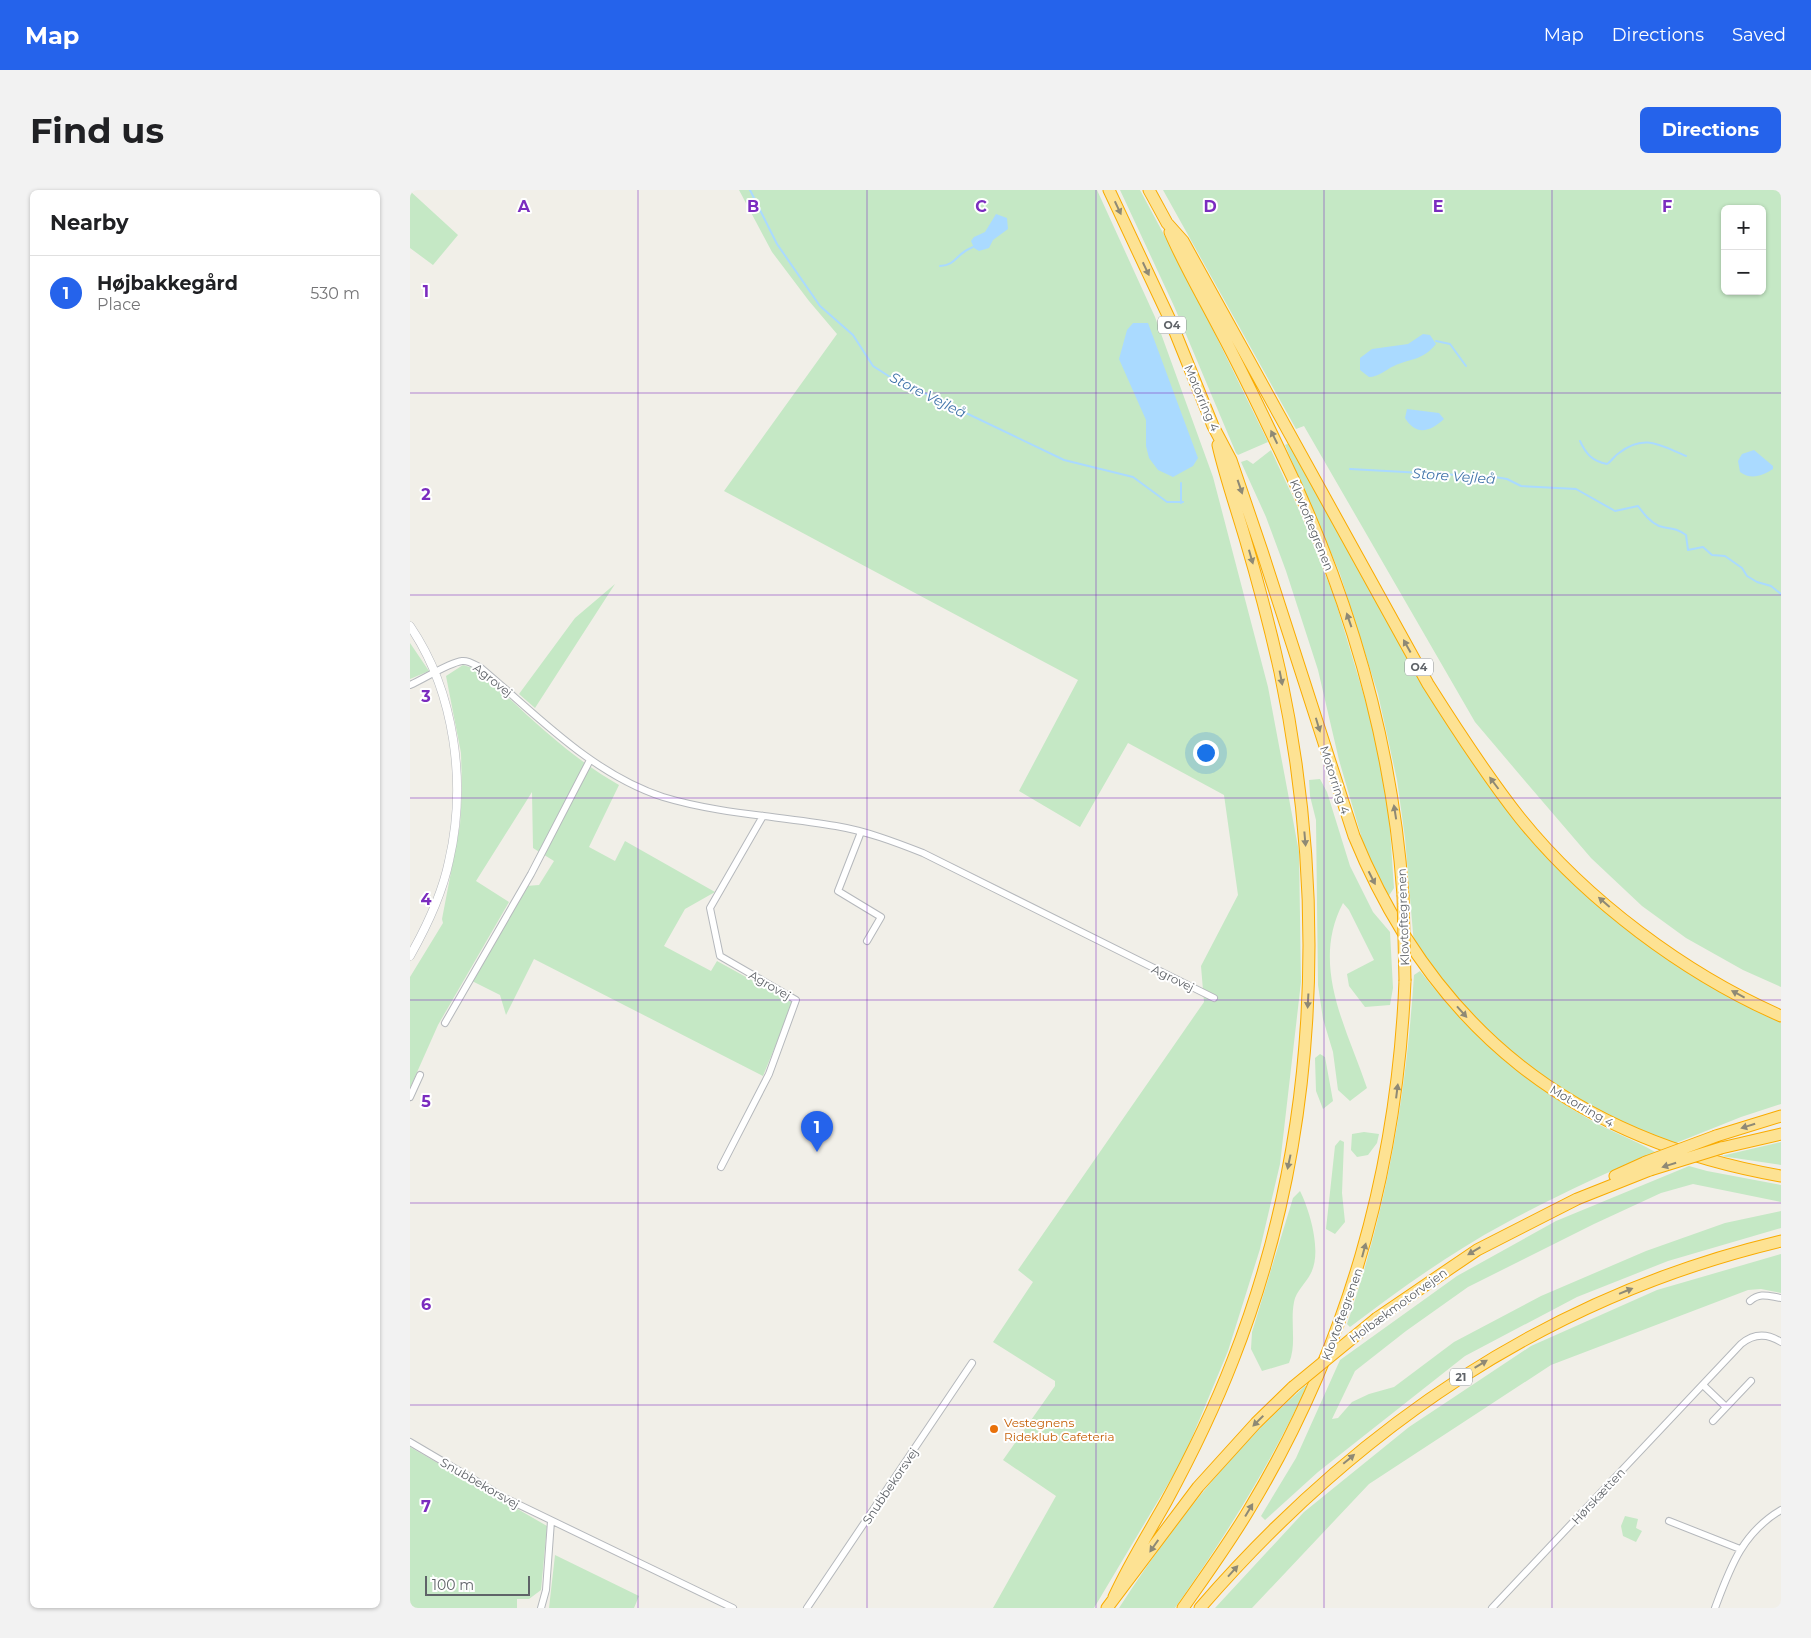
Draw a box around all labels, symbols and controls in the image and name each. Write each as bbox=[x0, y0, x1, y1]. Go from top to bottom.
text: Map bbox=[25, 21, 79, 50]
text: Map bbox=[1544, 24, 1584, 46]
text: Directions bbox=[1612, 24, 1704, 46]
text: Saved bbox=[1732, 24, 1786, 46]
button: Directions bbox=[1640, 107, 1781, 153]
text: Find us bbox=[30, 109, 164, 152]
text: A bbox=[517, 197, 531, 216]
text: B bbox=[747, 197, 759, 216]
text: C bbox=[975, 197, 987, 216]
text: D bbox=[1203, 197, 1217, 216]
text: E bbox=[1433, 197, 1443, 216]
text: F bbox=[1662, 197, 1672, 216]
one-way arrow bbox=[1114, 201, 1122, 215]
map controls bbox=[1721, 205, 1766, 295]
button: + bbox=[1721, 205, 1766, 250]
text: Nearby bbox=[50, 210, 129, 235]
button: − bbox=[1721, 250, 1766, 295]
one-way arrow bbox=[1143, 262, 1151, 276]
text: Højbakkegård bbox=[97, 272, 238, 295]
text: 1 bbox=[423, 282, 429, 301]
text: 1 bbox=[63, 284, 69, 303]
text: 530 m bbox=[310, 284, 360, 303]
text: Place bbox=[97, 295, 141, 314]
road number: O4 bbox=[1158, 316, 1186, 334]
street label: Motorring 4 bbox=[1181, 362, 1223, 434]
water label: Store Vejleå bbox=[887, 368, 969, 422]
one-way arrow bbox=[1269, 430, 1277, 444]
water label: Store Vejleå bbox=[1412, 464, 1496, 488]
street label: Klovtoftegrenen bbox=[1287, 477, 1337, 573]
one-way arrow bbox=[1236, 480, 1244, 495]
text: 2 bbox=[421, 485, 431, 504]
one-way arrow bbox=[1247, 550, 1255, 565]
one-way arrow bbox=[1345, 612, 1353, 627]
one-way arrow bbox=[1403, 639, 1412, 652]
road number: O4 bbox=[1405, 658, 1433, 676]
street label: Agrovej bbox=[470, 660, 516, 700]
one-way arrow bbox=[1277, 671, 1285, 686]
text: 3 bbox=[420, 687, 431, 706]
one-way arrow bbox=[1314, 717, 1322, 732]
your location bbox=[1193, 740, 1219, 766]
street label: Motorring 4 bbox=[1317, 744, 1353, 816]
one-way arrow bbox=[1489, 776, 1499, 790]
one-way arrow bbox=[1390, 803, 1398, 819]
one-way arrow bbox=[1301, 831, 1309, 847]
street label: Klovtoftegrenen bbox=[1394, 868, 1412, 966]
one-way arrow bbox=[1368, 870, 1376, 885]
text: 4 bbox=[420, 890, 432, 909]
one-way arrow bbox=[1598, 897, 1610, 908]
street label: Agrovej bbox=[1149, 961, 1197, 995]
street label: Agrovej bbox=[747, 967, 793, 1003]
one-way arrow bbox=[1730, 990, 1745, 998]
one-way arrow bbox=[1304, 993, 1312, 1009]
one-way arrow bbox=[1456, 1005, 1468, 1017]
one-way arrow bbox=[1393, 1082, 1401, 1098]
street label: Motorring 4 bbox=[1547, 1082, 1617, 1130]
text: 5 bbox=[421, 1092, 431, 1111]
pin: 1 bbox=[801, 1111, 833, 1152]
one-way arrow bbox=[1741, 1122, 1756, 1130]
one-way arrow bbox=[1285, 1155, 1293, 1171]
one-way arrow bbox=[1661, 1161, 1676, 1169]
one-way arrow bbox=[1360, 1242, 1368, 1257]
one-way arrow bbox=[1468, 1247, 1481, 1256]
street label: Holbækmotorvejen bbox=[1346, 1265, 1450, 1345]
street label: Klovtoftegrenen bbox=[1318, 1266, 1366, 1362]
one-way arrow bbox=[1619, 1286, 1633, 1294]
text: 6 bbox=[421, 1295, 431, 1314]
one-way arrow bbox=[1475, 1359, 1488, 1368]
road number: 21 bbox=[1450, 1368, 1472, 1386]
place label: Vestegnens Rideklub Cafeteria bbox=[1004, 1415, 1115, 1444]
one-way arrow bbox=[1253, 1415, 1265, 1427]
marker: Vestegnens Rideklub Cafeteria bbox=[988, 1423, 1000, 1435]
street label: Snubbekorsvej bbox=[859, 1445, 921, 1527]
one-way arrow bbox=[1343, 1453, 1356, 1464]
street label: Snubbekorsvej bbox=[438, 1454, 522, 1512]
street label: Hørskætten bbox=[1568, 1465, 1628, 1527]
text: 7 bbox=[421, 1497, 431, 1516]
one-way arrow bbox=[1245, 1503, 1254, 1516]
one-way arrow bbox=[1149, 1539, 1159, 1552]
one-way arrow bbox=[1227, 1565, 1238, 1578]
scale bar bbox=[425, 1573, 530, 1596]
text: 100 m bbox=[432, 1576, 474, 1594]

